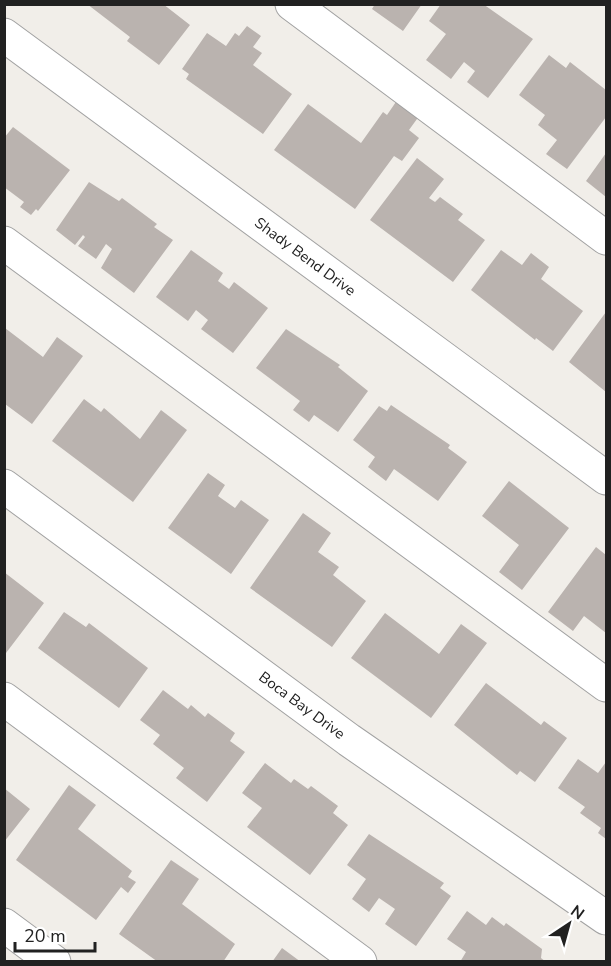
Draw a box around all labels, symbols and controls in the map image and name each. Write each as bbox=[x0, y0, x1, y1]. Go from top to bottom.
street label: Shady Bend Drive bbox=[251, 213, 360, 301]
street label: Boca Bay Drive bbox=[255, 667, 349, 744]
north arrow bbox=[539, 894, 599, 954]
text: N bbox=[566, 900, 589, 925]
scale bar bbox=[15, 915, 94, 953]
text: 20 m bbox=[24, 924, 66, 948]

